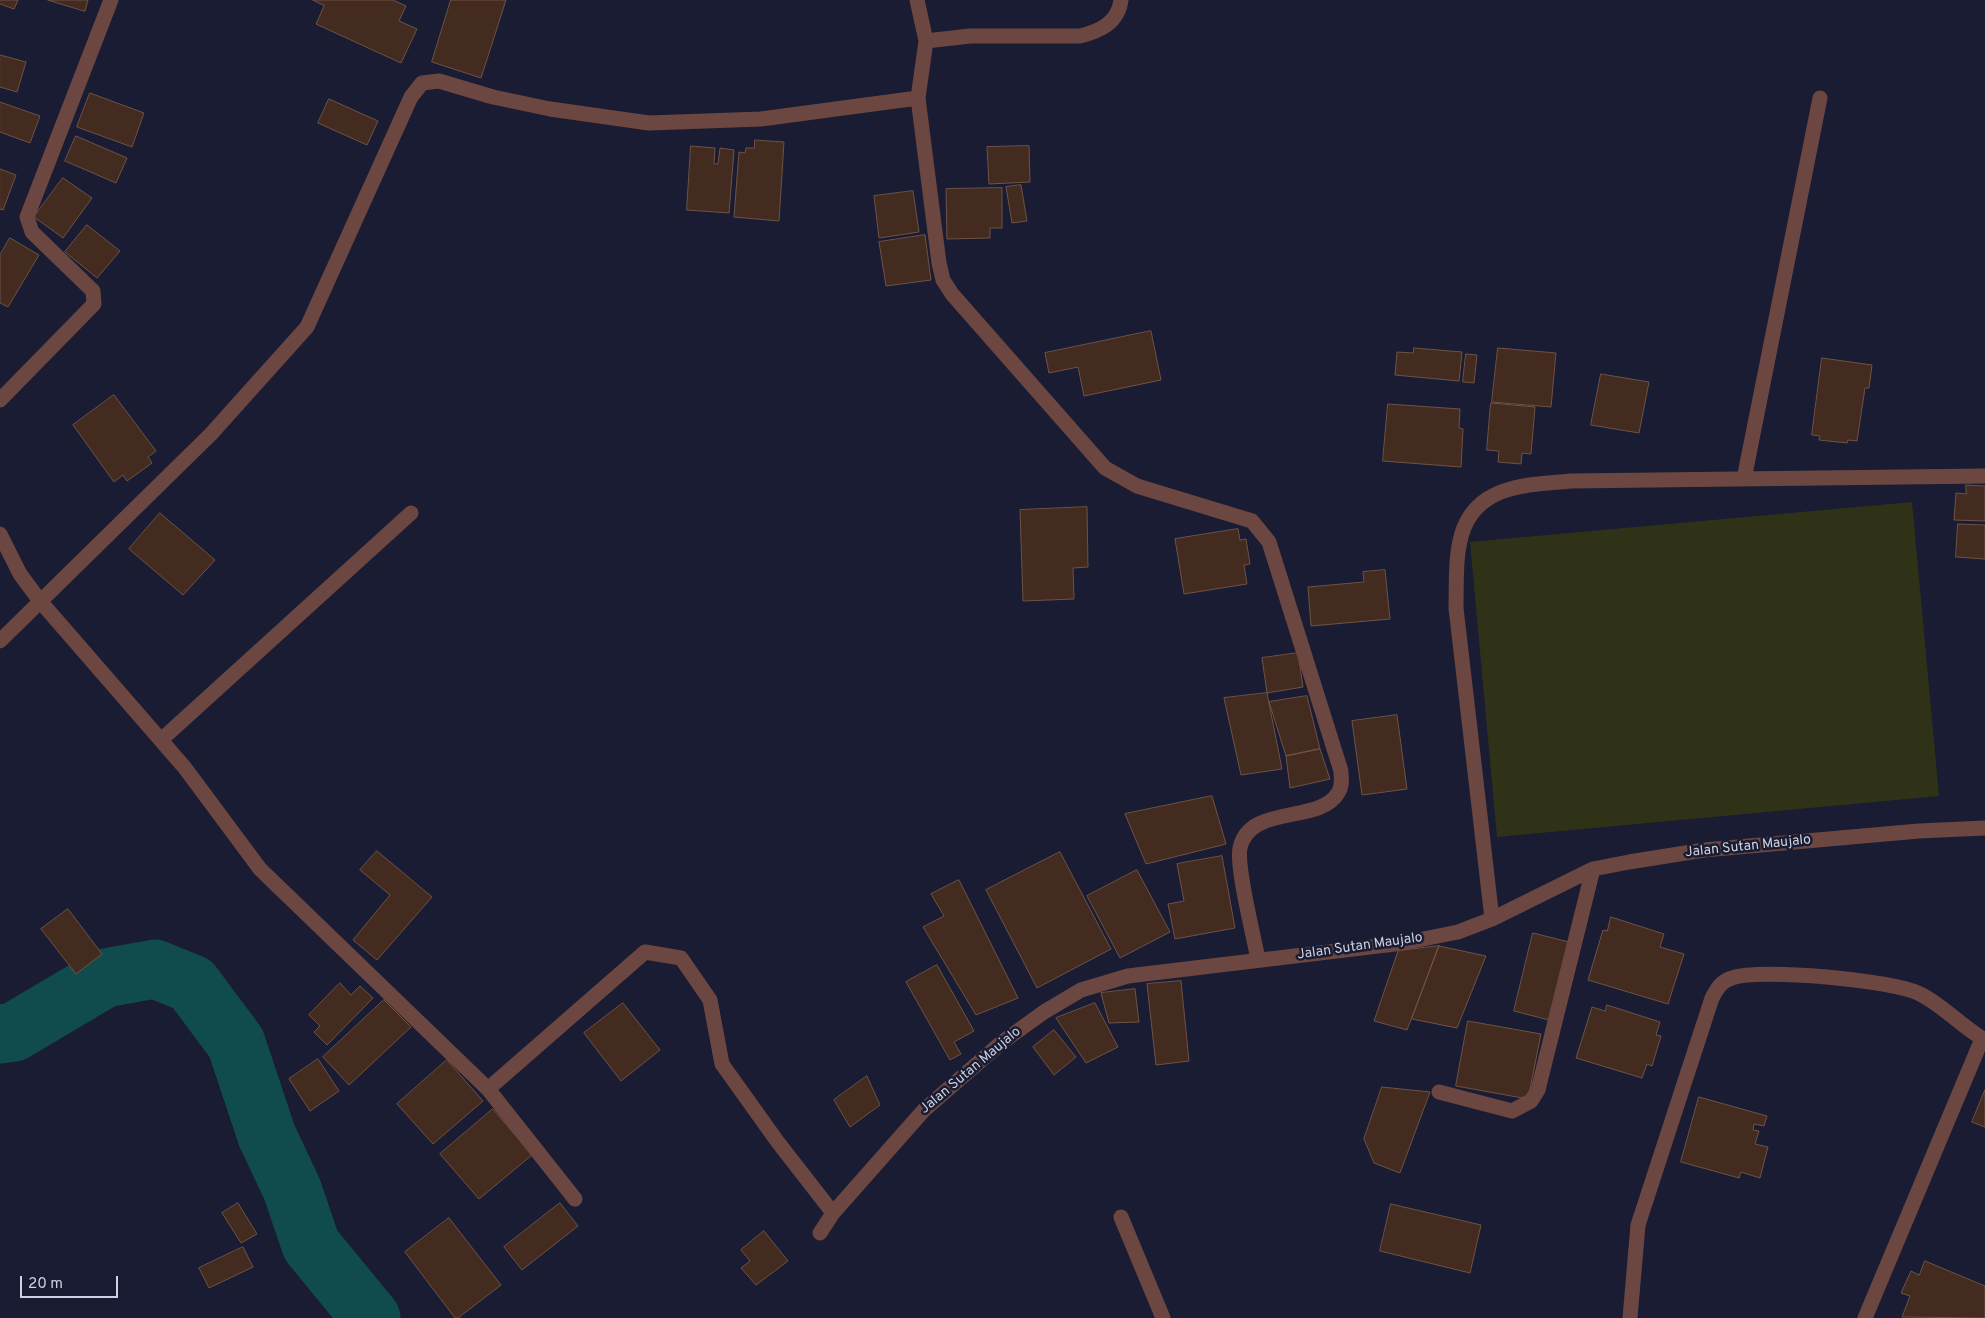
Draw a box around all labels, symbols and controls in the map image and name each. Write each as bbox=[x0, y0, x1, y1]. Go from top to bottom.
street label: Jalan Sutan Maujalo bbox=[1684, 832, 1812, 862]
street label: Jalan Sutan Maujalo bbox=[1296, 930, 1424, 964]
street label: Jalan Sutan Maujalo bbox=[917, 1024, 1025, 1118]
scale bar bbox=[22, 1266, 120, 1298]
text: 20 m bbox=[28, 1275, 63, 1294]

